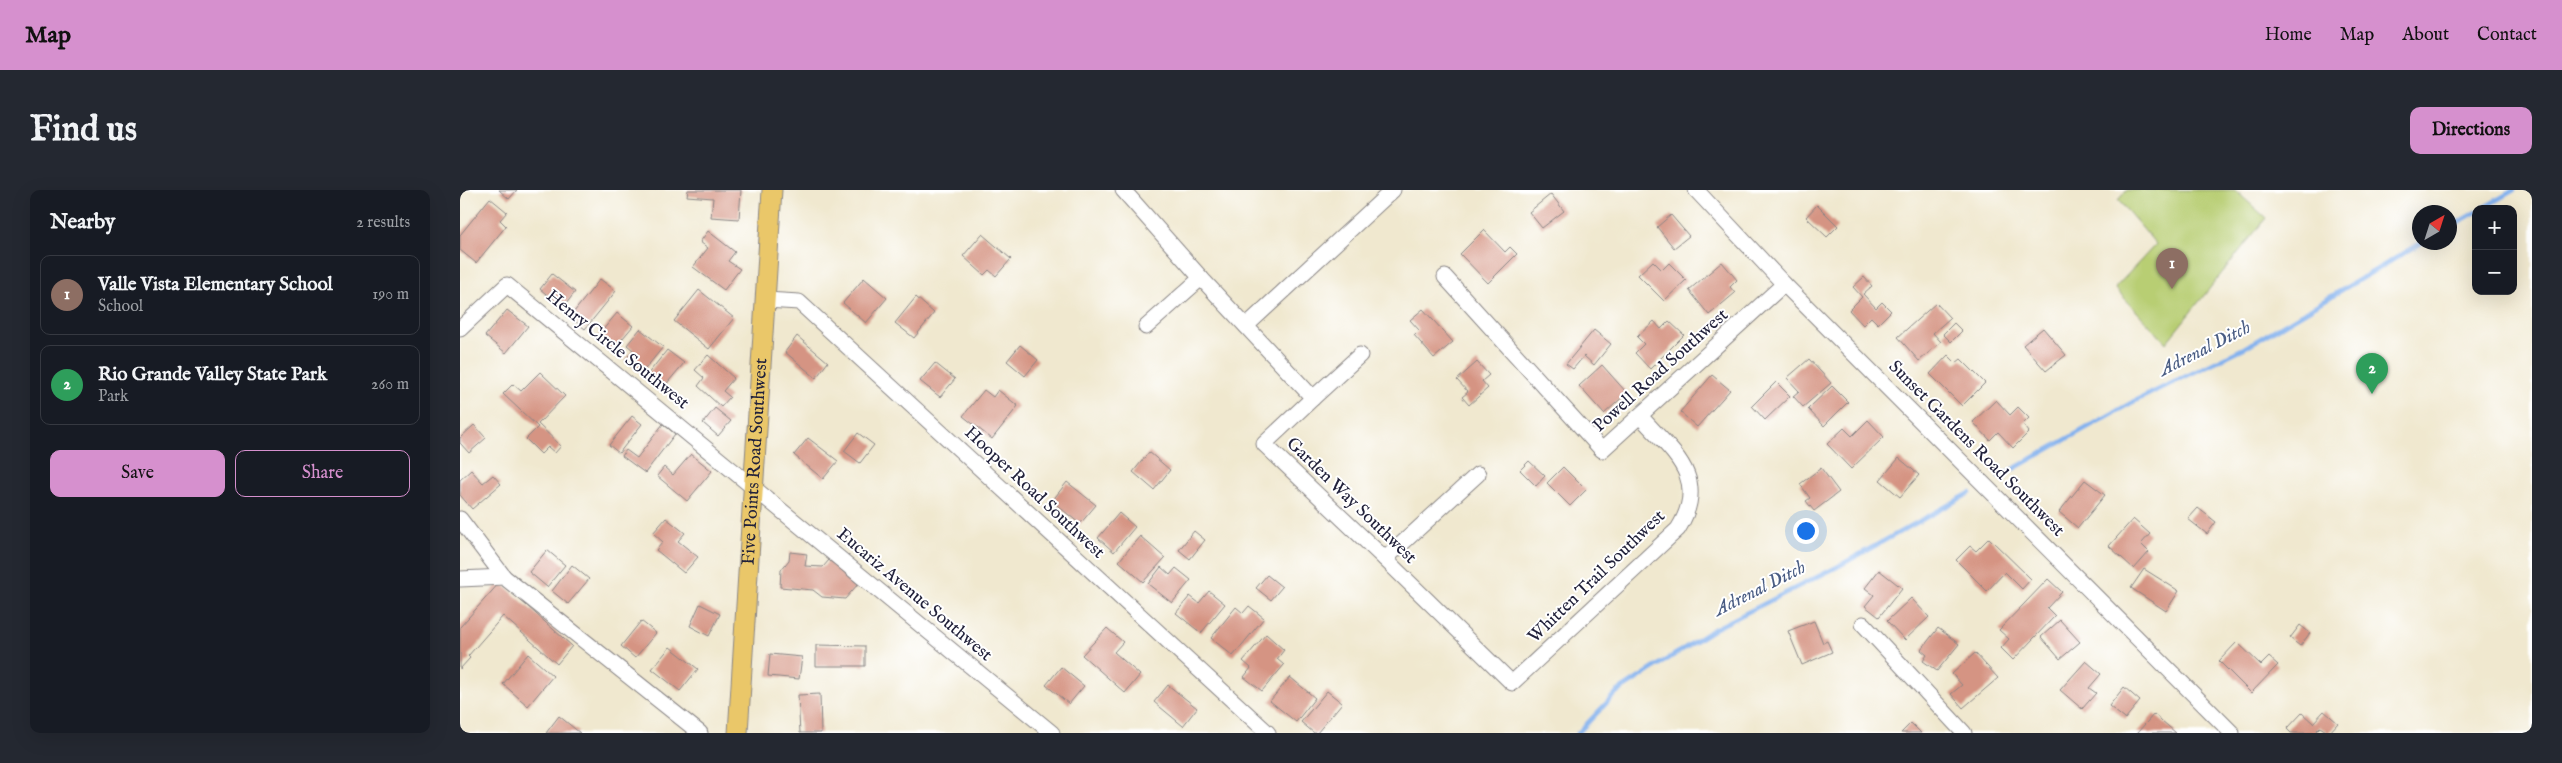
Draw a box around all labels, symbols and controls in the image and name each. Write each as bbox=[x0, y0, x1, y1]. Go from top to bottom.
text: Map bbox=[25, 20, 71, 51]
text: Home bbox=[2265, 24, 2312, 47]
text: Map bbox=[2340, 24, 2374, 47]
text: About bbox=[2402, 24, 2449, 47]
text: Contact bbox=[2477, 24, 2537, 47]
button: Directions bbox=[2410, 107, 2532, 154]
text: Find us bbox=[30, 108, 137, 153]
north arrow bbox=[2412, 205, 2457, 250]
map controls bbox=[2472, 205, 2517, 295]
button: + bbox=[2472, 205, 2517, 250]
text: Nearby bbox=[50, 209, 115, 236]
text: 2 results bbox=[356, 213, 410, 233]
pin: 1 bbox=[2156, 248, 2188, 289]
button: − bbox=[2472, 250, 2517, 295]
text: Valle Vista Elementary School bbox=[98, 273, 333, 297]
text: 1 bbox=[64, 285, 70, 305]
text: 190 m bbox=[372, 285, 409, 305]
street label: Henry Circle Southwest bbox=[541, 285, 693, 415]
text: School bbox=[98, 297, 143, 317]
street label: Powell Road Southwest bbox=[1589, 304, 1733, 438]
water label: Adrenal Ditch bbox=[2153, 316, 2255, 383]
pin: 2 bbox=[2356, 353, 2388, 394]
street label: Sunset Gardens Road Southwest bbox=[1883, 356, 2069, 542]
street label: Five Points Road Southwest bbox=[737, 357, 773, 566]
text: Rio Grande Valley State Park bbox=[98, 363, 327, 387]
text: 2 bbox=[63, 375, 71, 395]
text: 260 m bbox=[371, 375, 409, 395]
text: Park bbox=[98, 387, 128, 407]
street label: Hooper Road Southwest bbox=[959, 422, 1109, 564]
street label: Garden Way Southwest bbox=[1281, 433, 1421, 569]
button: Save bbox=[50, 450, 225, 497]
button: Share bbox=[235, 450, 410, 497]
street label: Whitten Trail Southwest bbox=[1523, 505, 1671, 649]
your location bbox=[1793, 518, 1819, 544]
street label: Eucariz Avenue Southwest bbox=[831, 523, 997, 667]
water label: Adrenal Ditch bbox=[1708, 556, 1810, 623]

